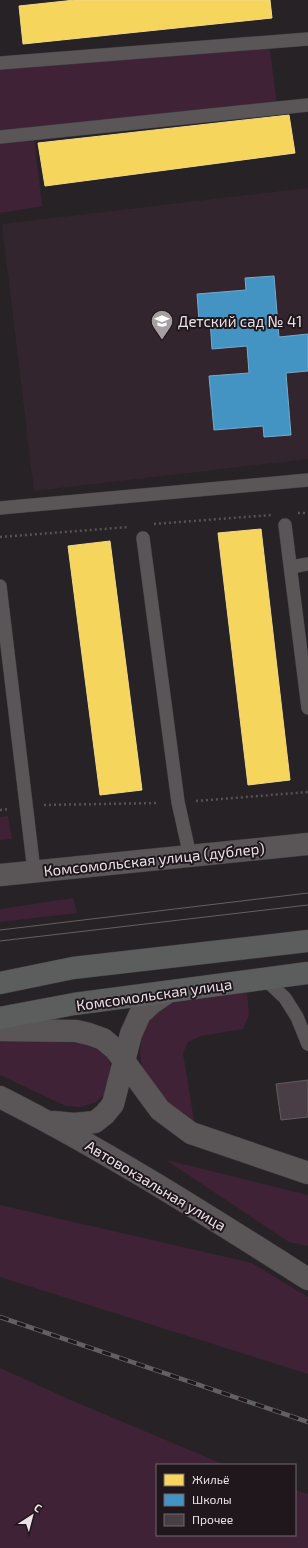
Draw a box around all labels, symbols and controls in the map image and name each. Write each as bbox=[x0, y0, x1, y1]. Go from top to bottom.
school or university icon: Детский сад № 41 bbox=[149, 308, 175, 341]
place label: Детский сад № 41 bbox=[178, 312, 302, 330]
street label: Комсомольская улица (дублер) bbox=[43, 838, 265, 881]
street label: Комсомольская улица bbox=[75, 974, 233, 1015]
street label: Автовокзальная улица bbox=[82, 1136, 229, 1235]
legend bbox=[156, 1464, 296, 1536]
text: Жильё bbox=[192, 1472, 229, 1486]
text: Школы bbox=[192, 1492, 232, 1506]
north arrow bbox=[12, 1496, 52, 1536]
text: С bbox=[32, 1500, 45, 1515]
text: Прочее bbox=[192, 1512, 233, 1526]

